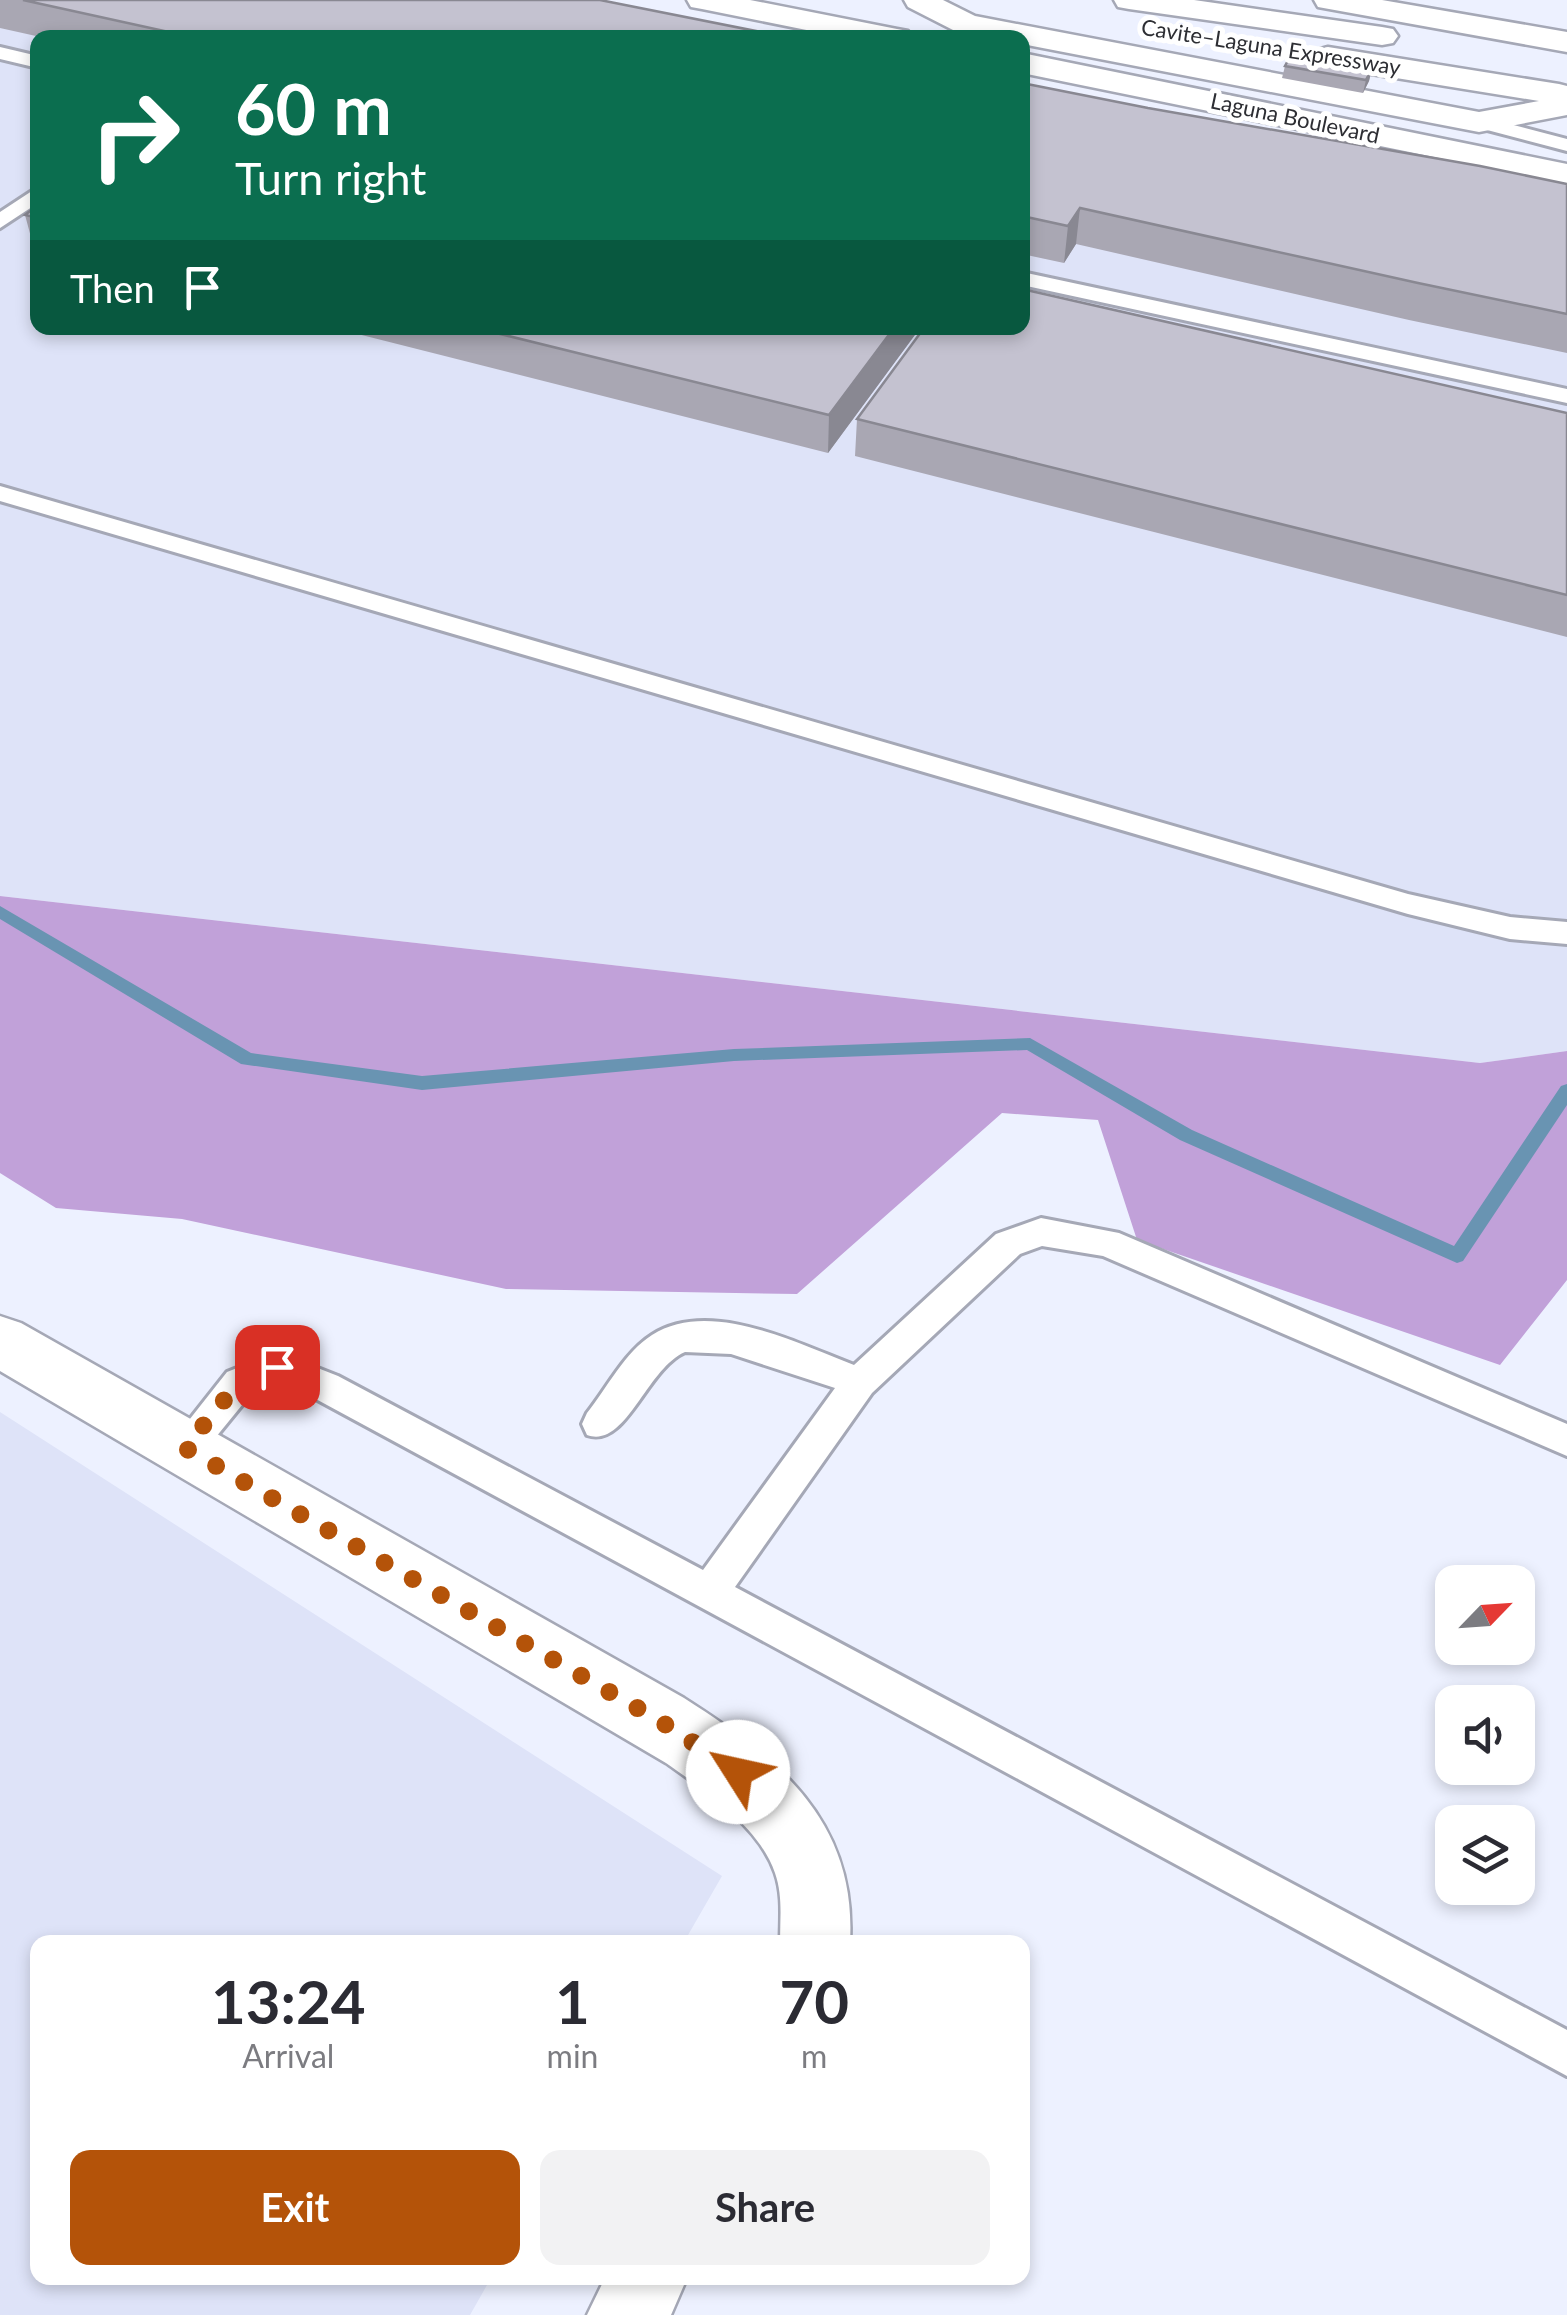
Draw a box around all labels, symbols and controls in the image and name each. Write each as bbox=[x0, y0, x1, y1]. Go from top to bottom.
street label: Cavite–Laguna Expressway bbox=[1139, 13, 1403, 80]
text: 60 m bbox=[235, 66, 392, 150]
icon: right bbox=[70, 70, 200, 200]
street label: Laguna Boulevard bbox=[1208, 86, 1382, 149]
text: Turn right bbox=[235, 151, 426, 205]
icon: arrive bbox=[175, 260, 230, 315]
text: Then bbox=[70, 265, 155, 311]
pin bbox=[235, 1325, 320, 1410]
icon: arrive bbox=[250, 1340, 305, 1395]
north arrow bbox=[1435, 1565, 1535, 1665]
map controls bbox=[1435, 1565, 1535, 1905]
button: sound bbox=[1435, 1685, 1535, 1785]
position arrow bbox=[686, 1720, 790, 1824]
button: layers bbox=[1435, 1805, 1535, 1905]
text: 13:24 bbox=[211, 1965, 366, 2037]
text: 1 bbox=[555, 1965, 590, 2037]
text: 70 bbox=[779, 1965, 849, 2037]
text: Arrival bbox=[242, 2036, 334, 2075]
text: min bbox=[547, 2036, 598, 2075]
text: m bbox=[801, 2036, 827, 2075]
button: Exit bbox=[70, 2150, 520, 2265]
button: Share bbox=[540, 2150, 990, 2265]

